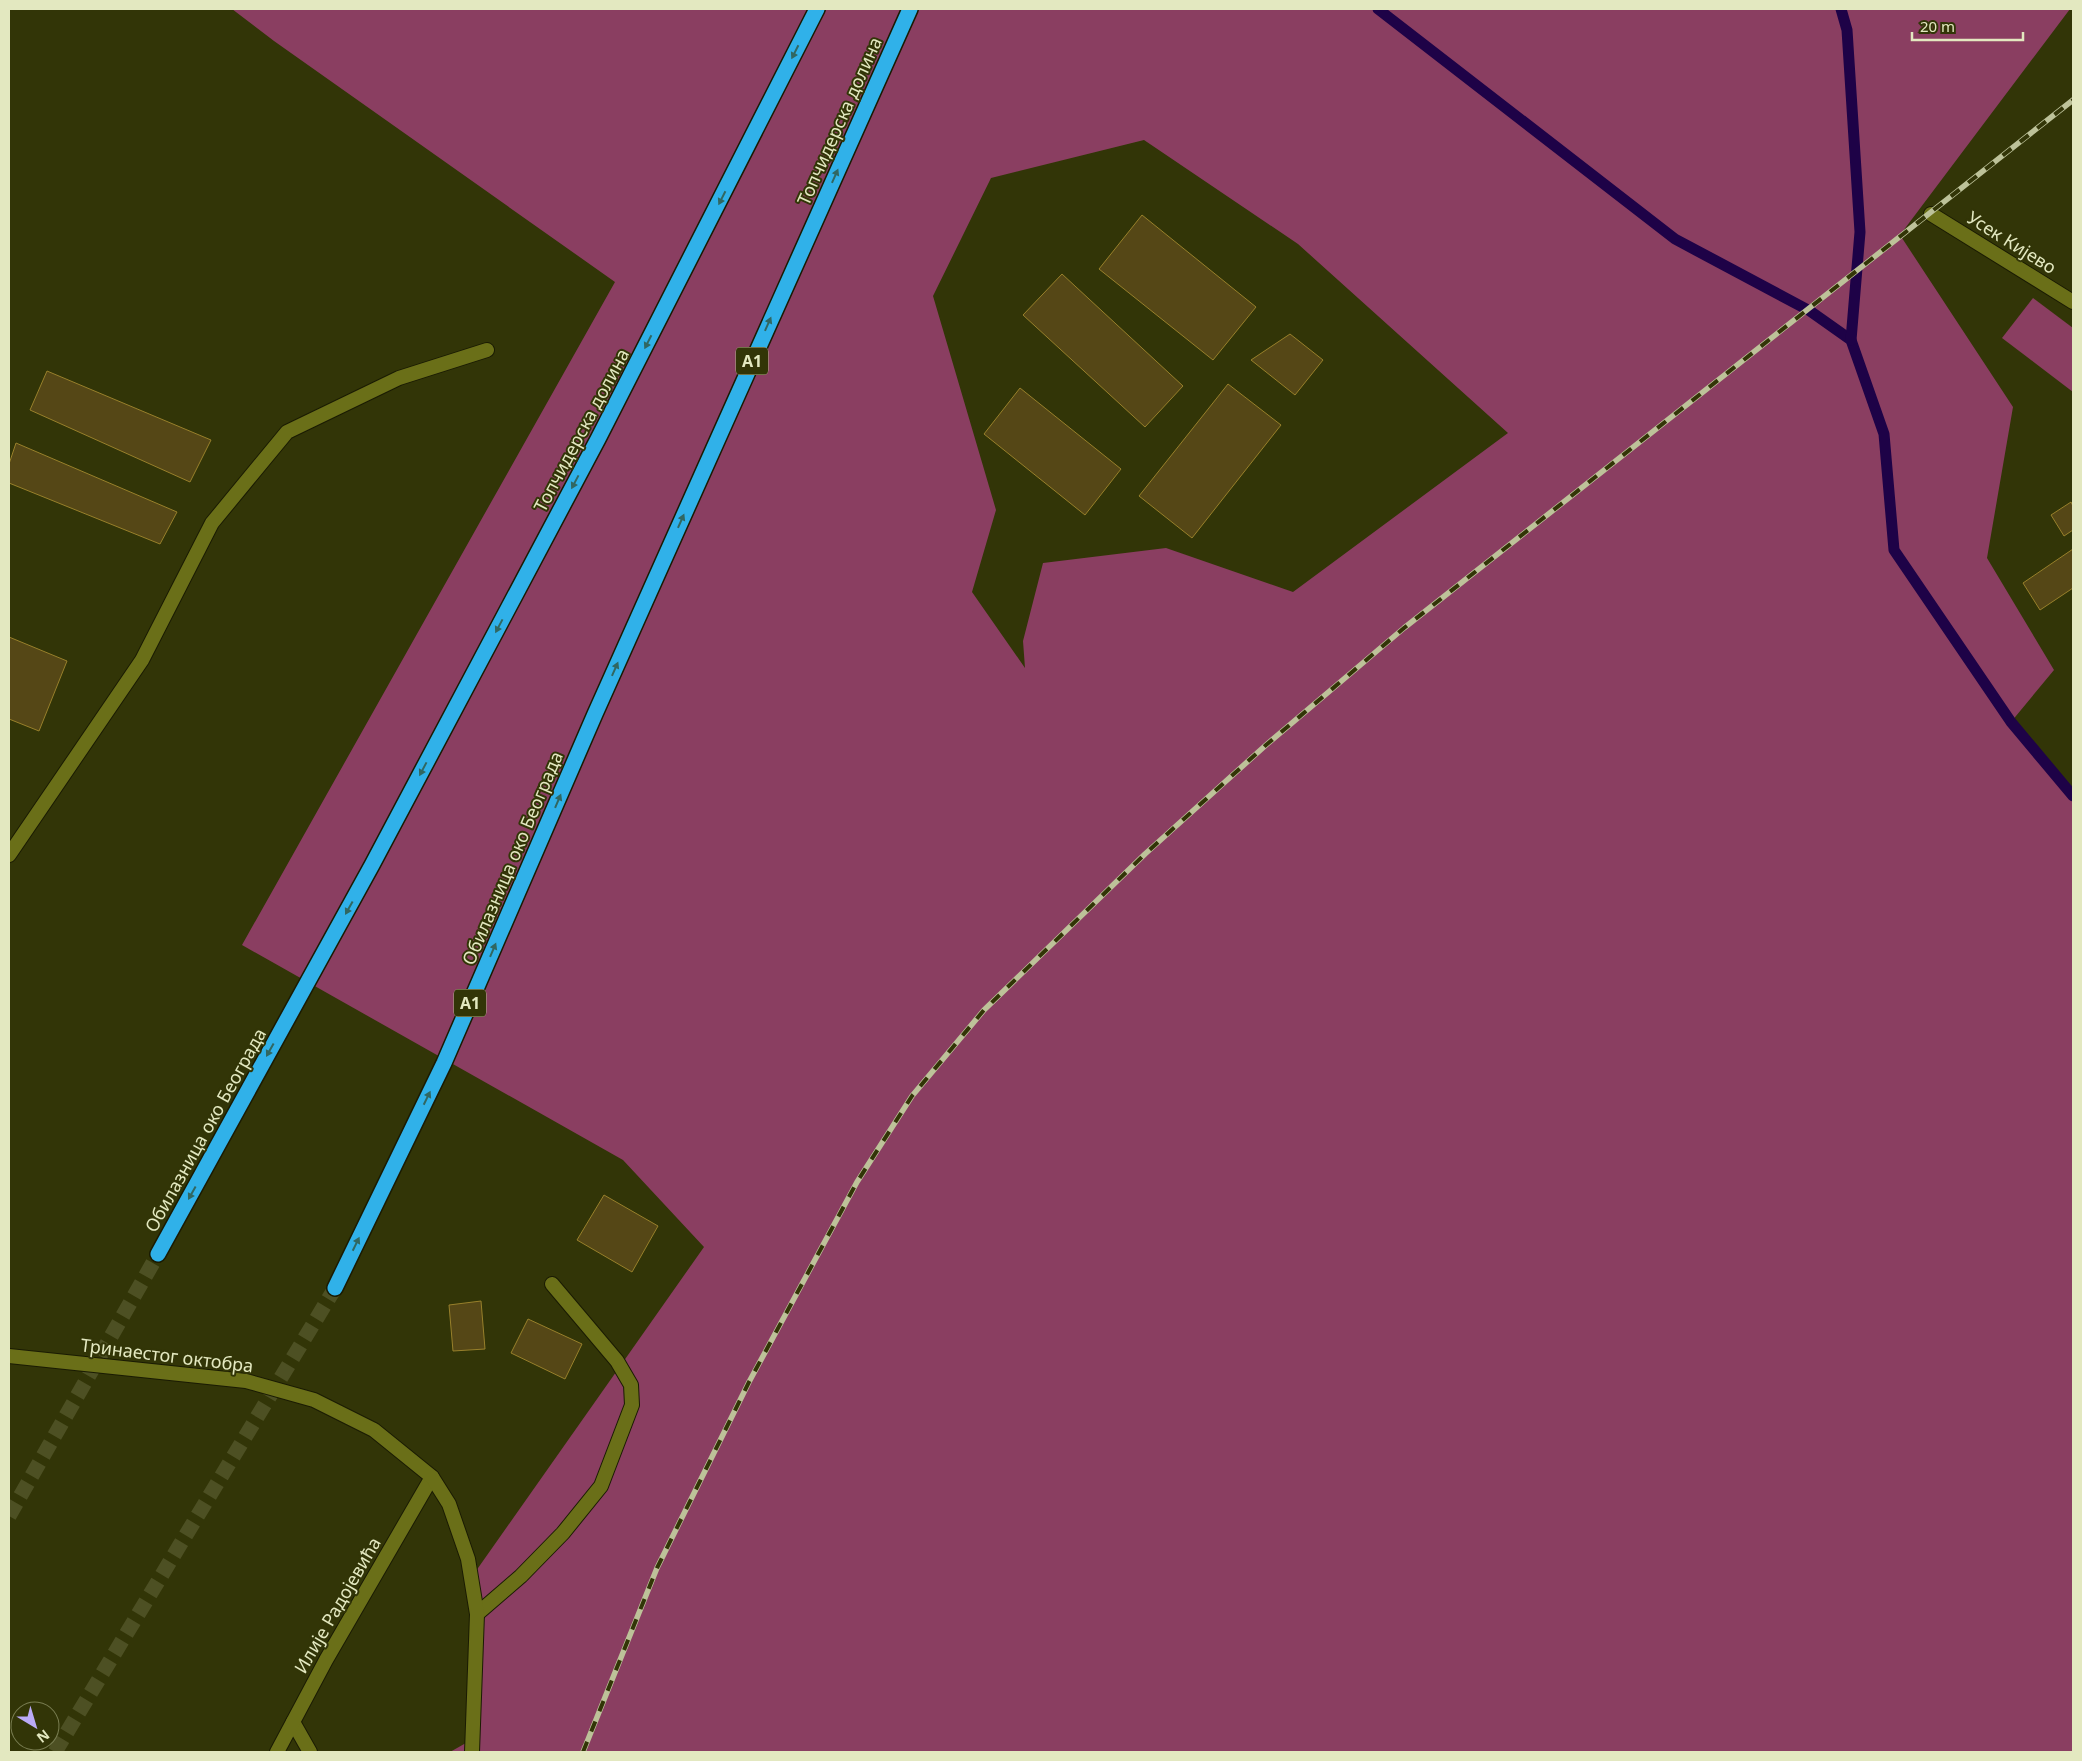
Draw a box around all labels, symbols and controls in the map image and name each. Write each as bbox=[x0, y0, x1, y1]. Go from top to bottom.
scale bar bbox=[1912, 10, 2023, 42]
text: 20 m bbox=[1920, 16, 1955, 36]
street label: Топчидерска долина bbox=[791, 33, 887, 209]
one-way arrow bbox=[791, 45, 799, 60]
one-way arrow bbox=[831, 169, 839, 183]
one-way arrow bbox=[718, 190, 726, 205]
street label: Усек Кијево bbox=[1963, 205, 2061, 279]
one-way arrow bbox=[764, 317, 772, 331]
one-way arrow bbox=[644, 335, 652, 349]
street label: Топчидерска долина bbox=[528, 344, 634, 516]
road number: A1 bbox=[736, 348, 768, 374]
one-way arrow bbox=[571, 476, 580, 489]
one-way arrow bbox=[677, 514, 685, 528]
one-way arrow bbox=[495, 619, 503, 633]
one-way arrow bbox=[611, 662, 619, 676]
street label: Обилазница око Београда bbox=[456, 748, 568, 968]
one-way arrow bbox=[419, 762, 427, 777]
one-way arrow bbox=[554, 794, 562, 808]
one-way arrow bbox=[344, 901, 353, 915]
one-way arrow bbox=[489, 943, 497, 957]
road number: A1 bbox=[454, 990, 486, 1016]
street label: Обилазница око Београда bbox=[139, 1024, 271, 1236]
one-way arrow bbox=[266, 1043, 274, 1058]
one-way arrow bbox=[423, 1091, 431, 1105]
one-way arrow bbox=[188, 1185, 196, 1200]
one-way arrow bbox=[352, 1237, 360, 1251]
street label: Тринаестог октобра bbox=[79, 1333, 255, 1377]
street label: Илије Радојевића bbox=[288, 1532, 386, 1678]
north arrow bbox=[10, 1701, 60, 1751]
text: N bbox=[33, 1726, 54, 1748]

